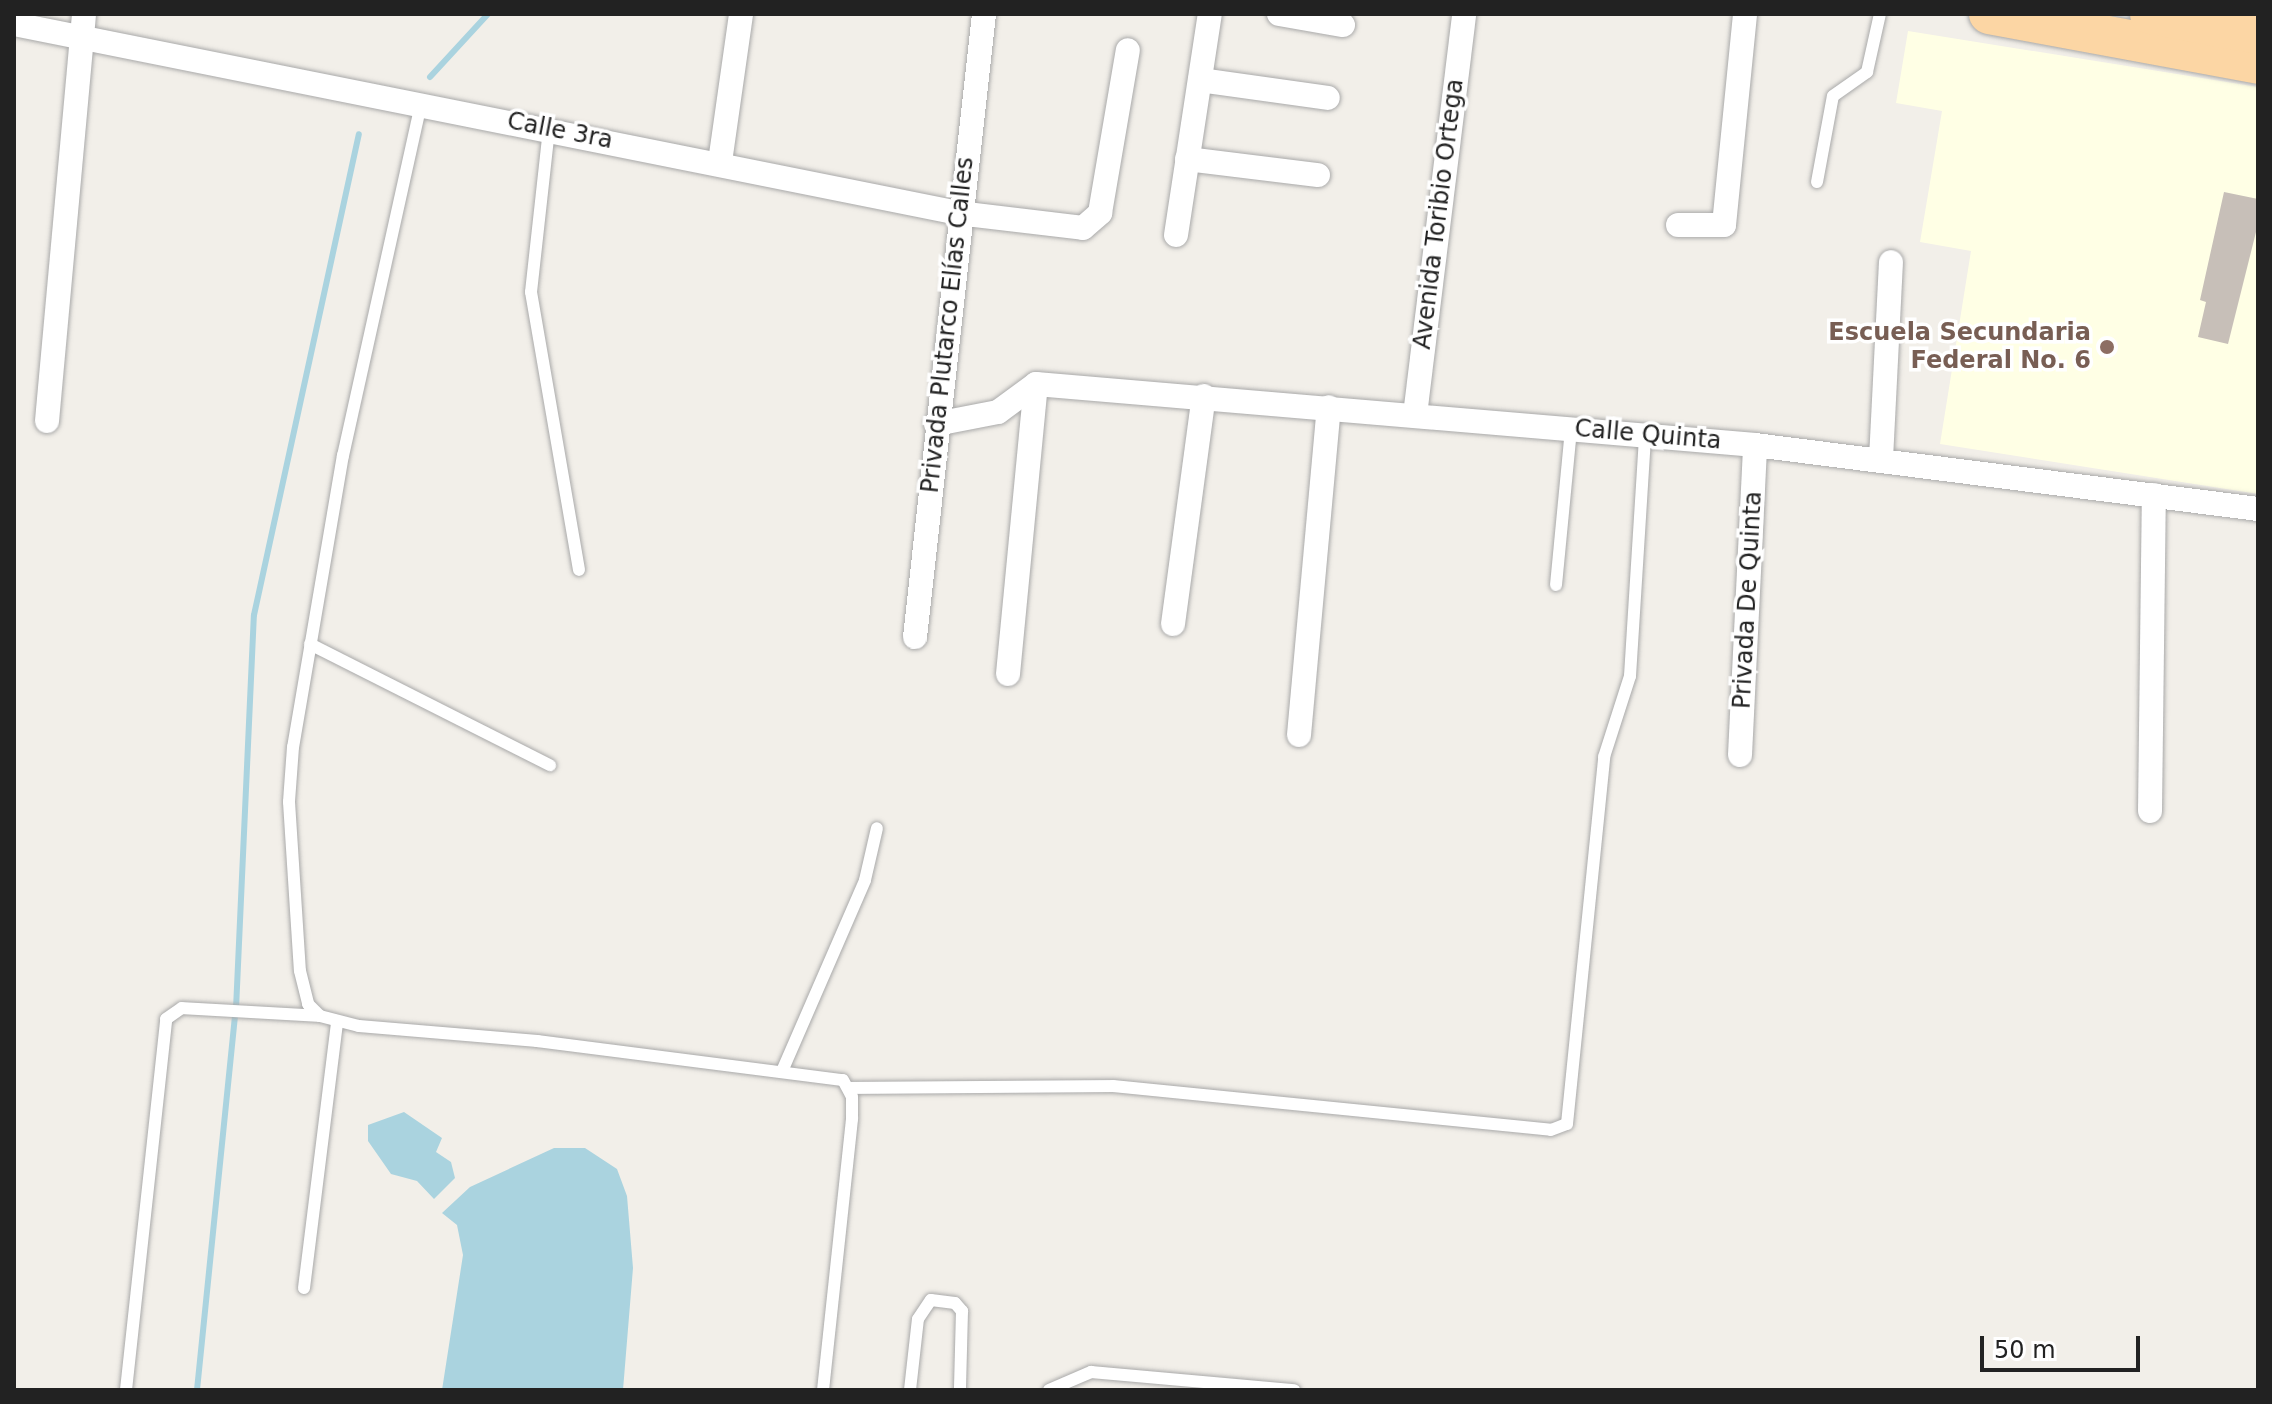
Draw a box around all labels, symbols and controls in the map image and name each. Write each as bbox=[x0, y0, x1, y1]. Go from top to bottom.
street label: Avenida Toribio Ortega bbox=[1408, 77, 1470, 351]
street label: Calle 3ra bbox=[505, 107, 615, 155]
street label: Privada Plutarco Elías Calles bbox=[916, 156, 980, 494]
place label: Escuela Secundaria Federal No. 6 bbox=[1828, 319, 2091, 375]
marker: Escuela Secundaria Federal No. 6 bbox=[2098, 338, 2116, 356]
street label: Calle Quinta bbox=[1573, 414, 1723, 456]
street label: Privada De Quinta bbox=[1728, 490, 1768, 710]
scale bar bbox=[1984, 1320, 2144, 1370]
text: 50 m bbox=[1994, 1336, 2056, 1364]

